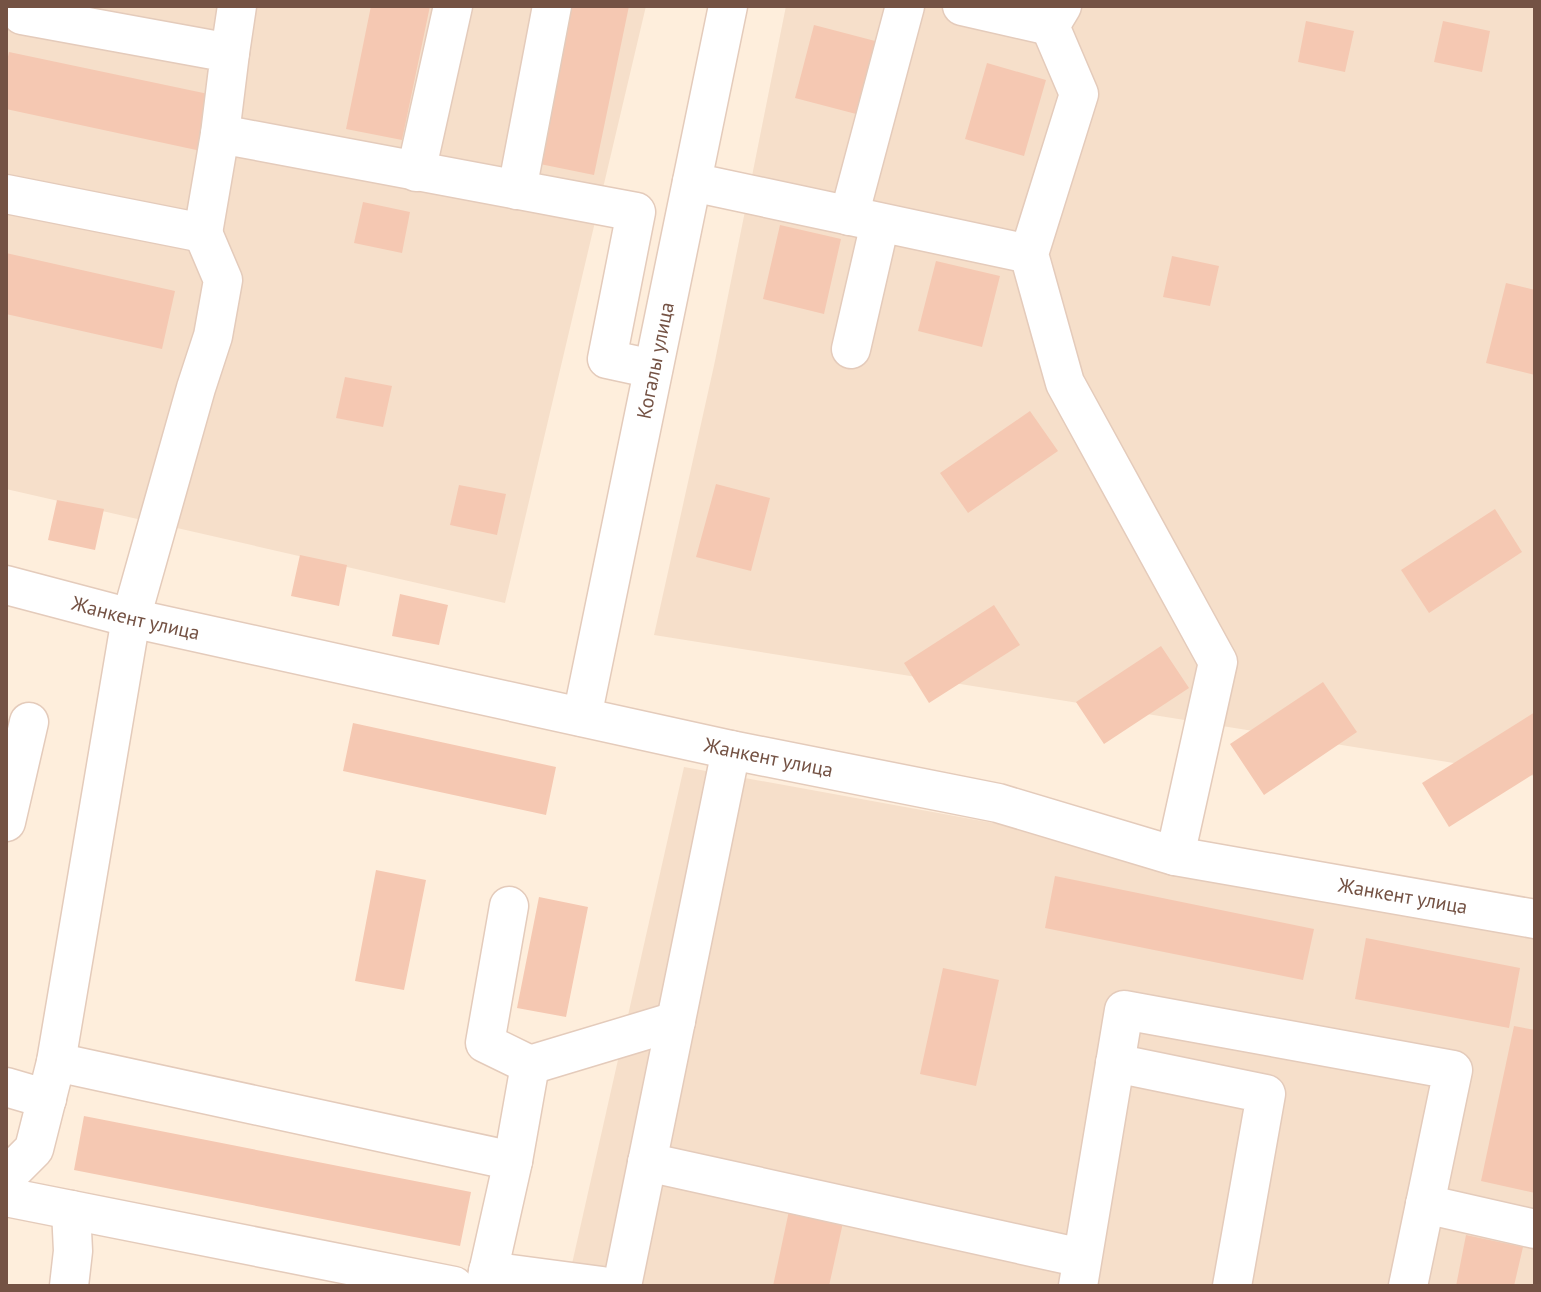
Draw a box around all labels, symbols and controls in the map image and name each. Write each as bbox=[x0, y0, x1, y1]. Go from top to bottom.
street label: Когалы улица bbox=[631, 300, 680, 421]
street label: Жанкент улица bbox=[68, 590, 202, 646]
street label: Жанкент улица bbox=[701, 731, 835, 783]
street label: Жанкент улица bbox=[1335, 872, 1470, 920]

